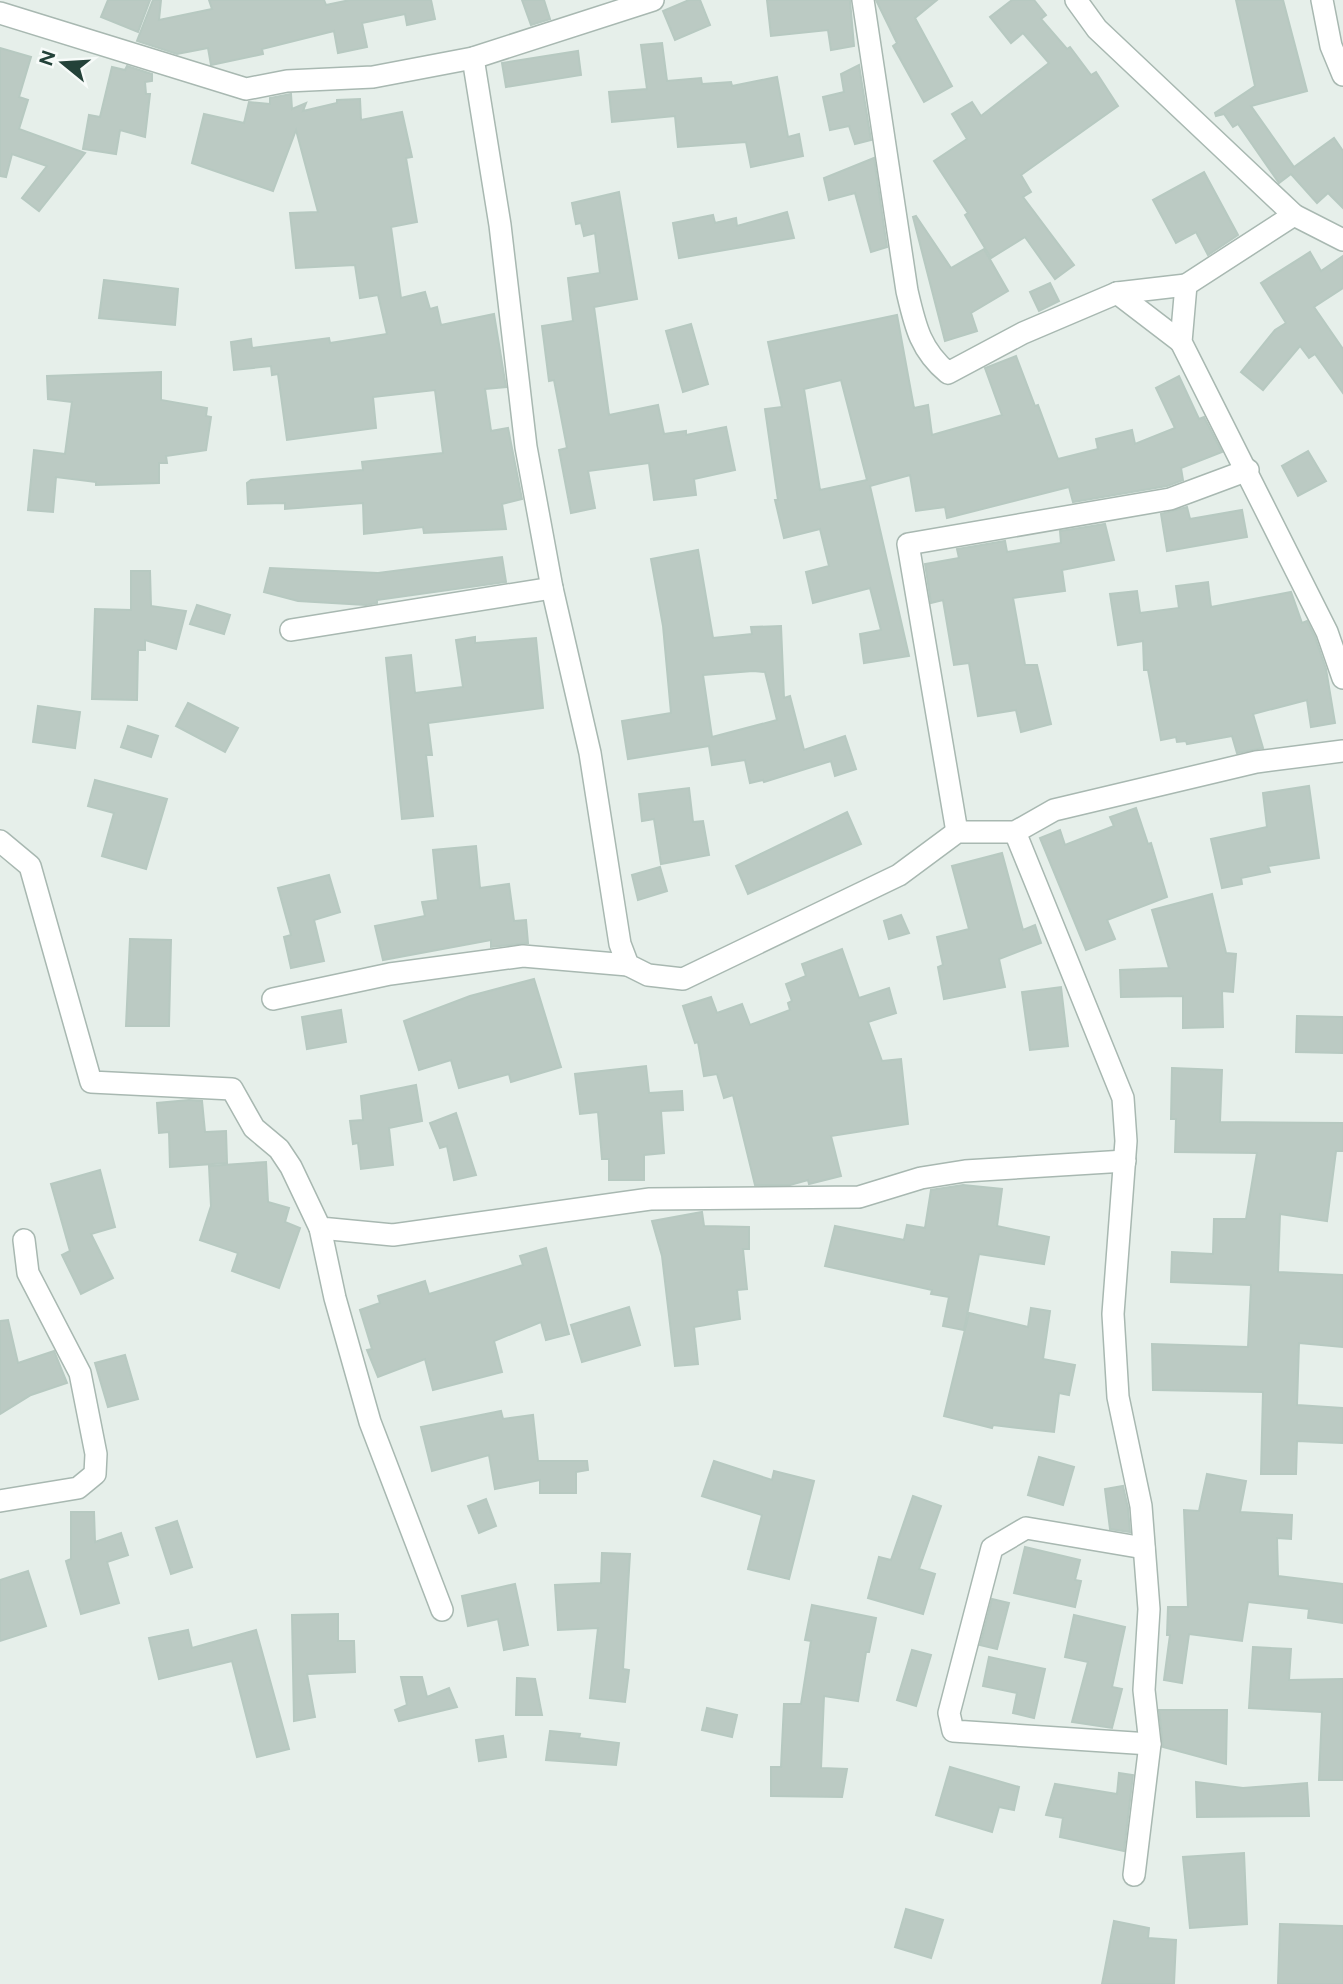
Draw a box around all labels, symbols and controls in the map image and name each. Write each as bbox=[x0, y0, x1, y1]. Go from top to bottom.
north arrow bbox=[28, 28, 98, 98]
text: N bbox=[34, 47, 61, 68]

